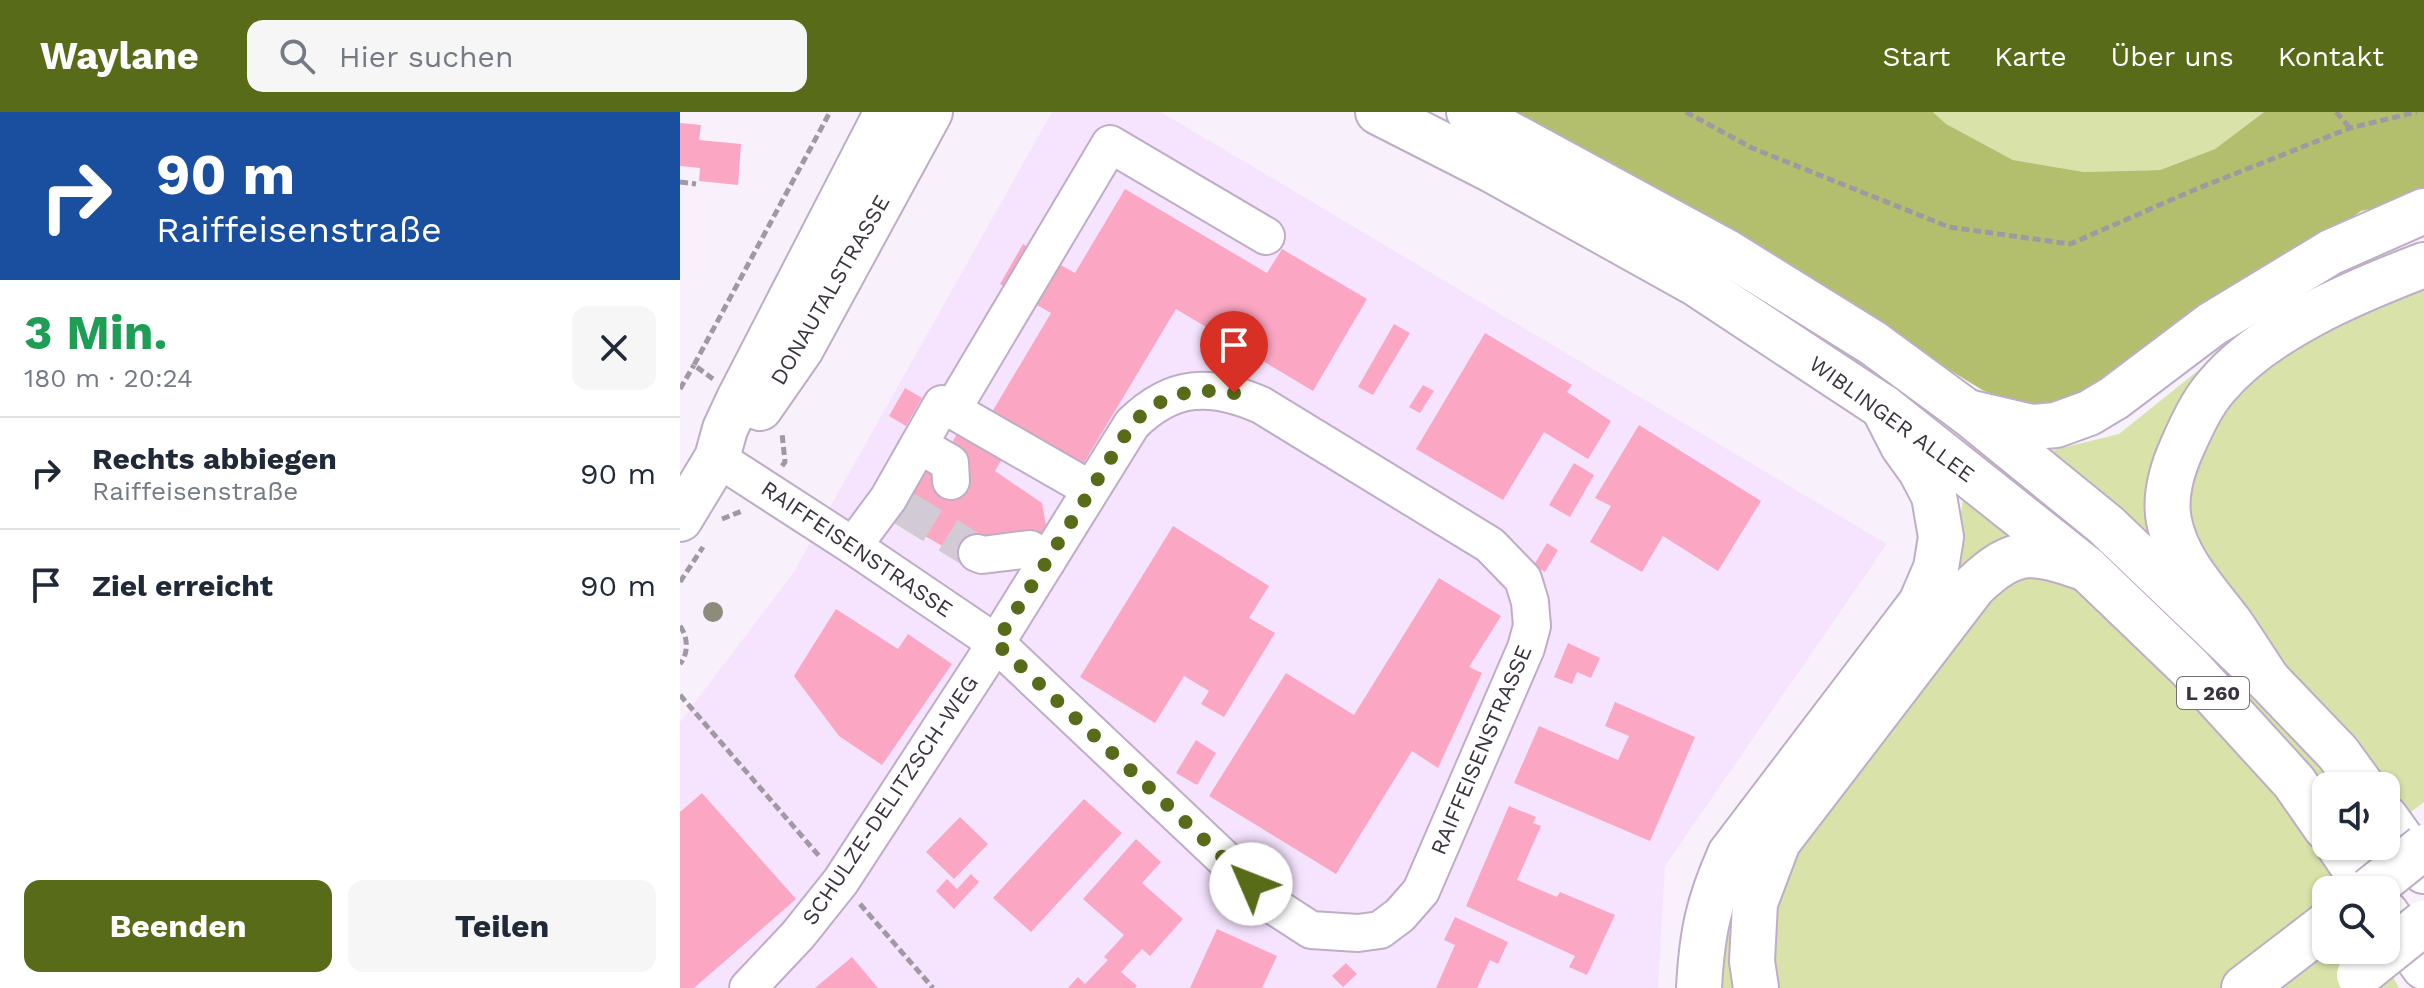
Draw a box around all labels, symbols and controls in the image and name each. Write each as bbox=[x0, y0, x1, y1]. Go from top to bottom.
search box bbox=[247, 20, 807, 92]
text: Waylane bbox=[40, 34, 199, 78]
icon: search bbox=[275, 34, 319, 78]
text: Hier suchen bbox=[339, 39, 514, 74]
text: Start bbox=[1882, 40, 1950, 73]
text: Karte bbox=[1994, 40, 2067, 73]
text: Über uns bbox=[2111, 40, 2234, 73]
text: Kontakt bbox=[2278, 40, 2384, 73]
text: 90 m bbox=[156, 142, 295, 208]
icon: right bbox=[24, 144, 128, 248]
street label: DONAUTALSTRASSE bbox=[765, 191, 895, 389]
text: Raiffeisenstraße bbox=[156, 209, 442, 251]
text: 3 Min. bbox=[24, 304, 168, 361]
button: close bbox=[572, 306, 656, 390]
pin bbox=[1200, 311, 1268, 393]
icon: arrive bbox=[1212, 323, 1256, 367]
street label: WIBLINGER ALLEE bbox=[1805, 351, 1979, 487]
text: 180 m · 20:24 bbox=[24, 363, 193, 393]
text: Rechts abbiegen bbox=[92, 441, 337, 476]
icon: right bbox=[24, 451, 68, 495]
text: 90 m bbox=[580, 456, 656, 491]
text: Raiffeisenstraße bbox=[92, 476, 298, 506]
street label: RAIFFEISENSTRASSE bbox=[757, 476, 957, 622]
icon: arrive bbox=[24, 563, 68, 607]
text: Ziel erreicht bbox=[92, 568, 273, 603]
text: 90 m bbox=[580, 568, 656, 603]
street label: RAIFFEISENSTRASSE bbox=[1425, 641, 1537, 859]
street label: SCHULZE-DELITZSCH-WEG bbox=[797, 671, 983, 929]
road number: L 260 bbox=[2177, 677, 2249, 709]
map controls bbox=[2312, 772, 2400, 964]
button: sound bbox=[2312, 772, 2400, 860]
position arrow bbox=[1209, 842, 1293, 926]
button: search bbox=[2312, 876, 2400, 964]
button: Beenden bbox=[24, 880, 332, 972]
button: Teilen bbox=[348, 880, 656, 972]

